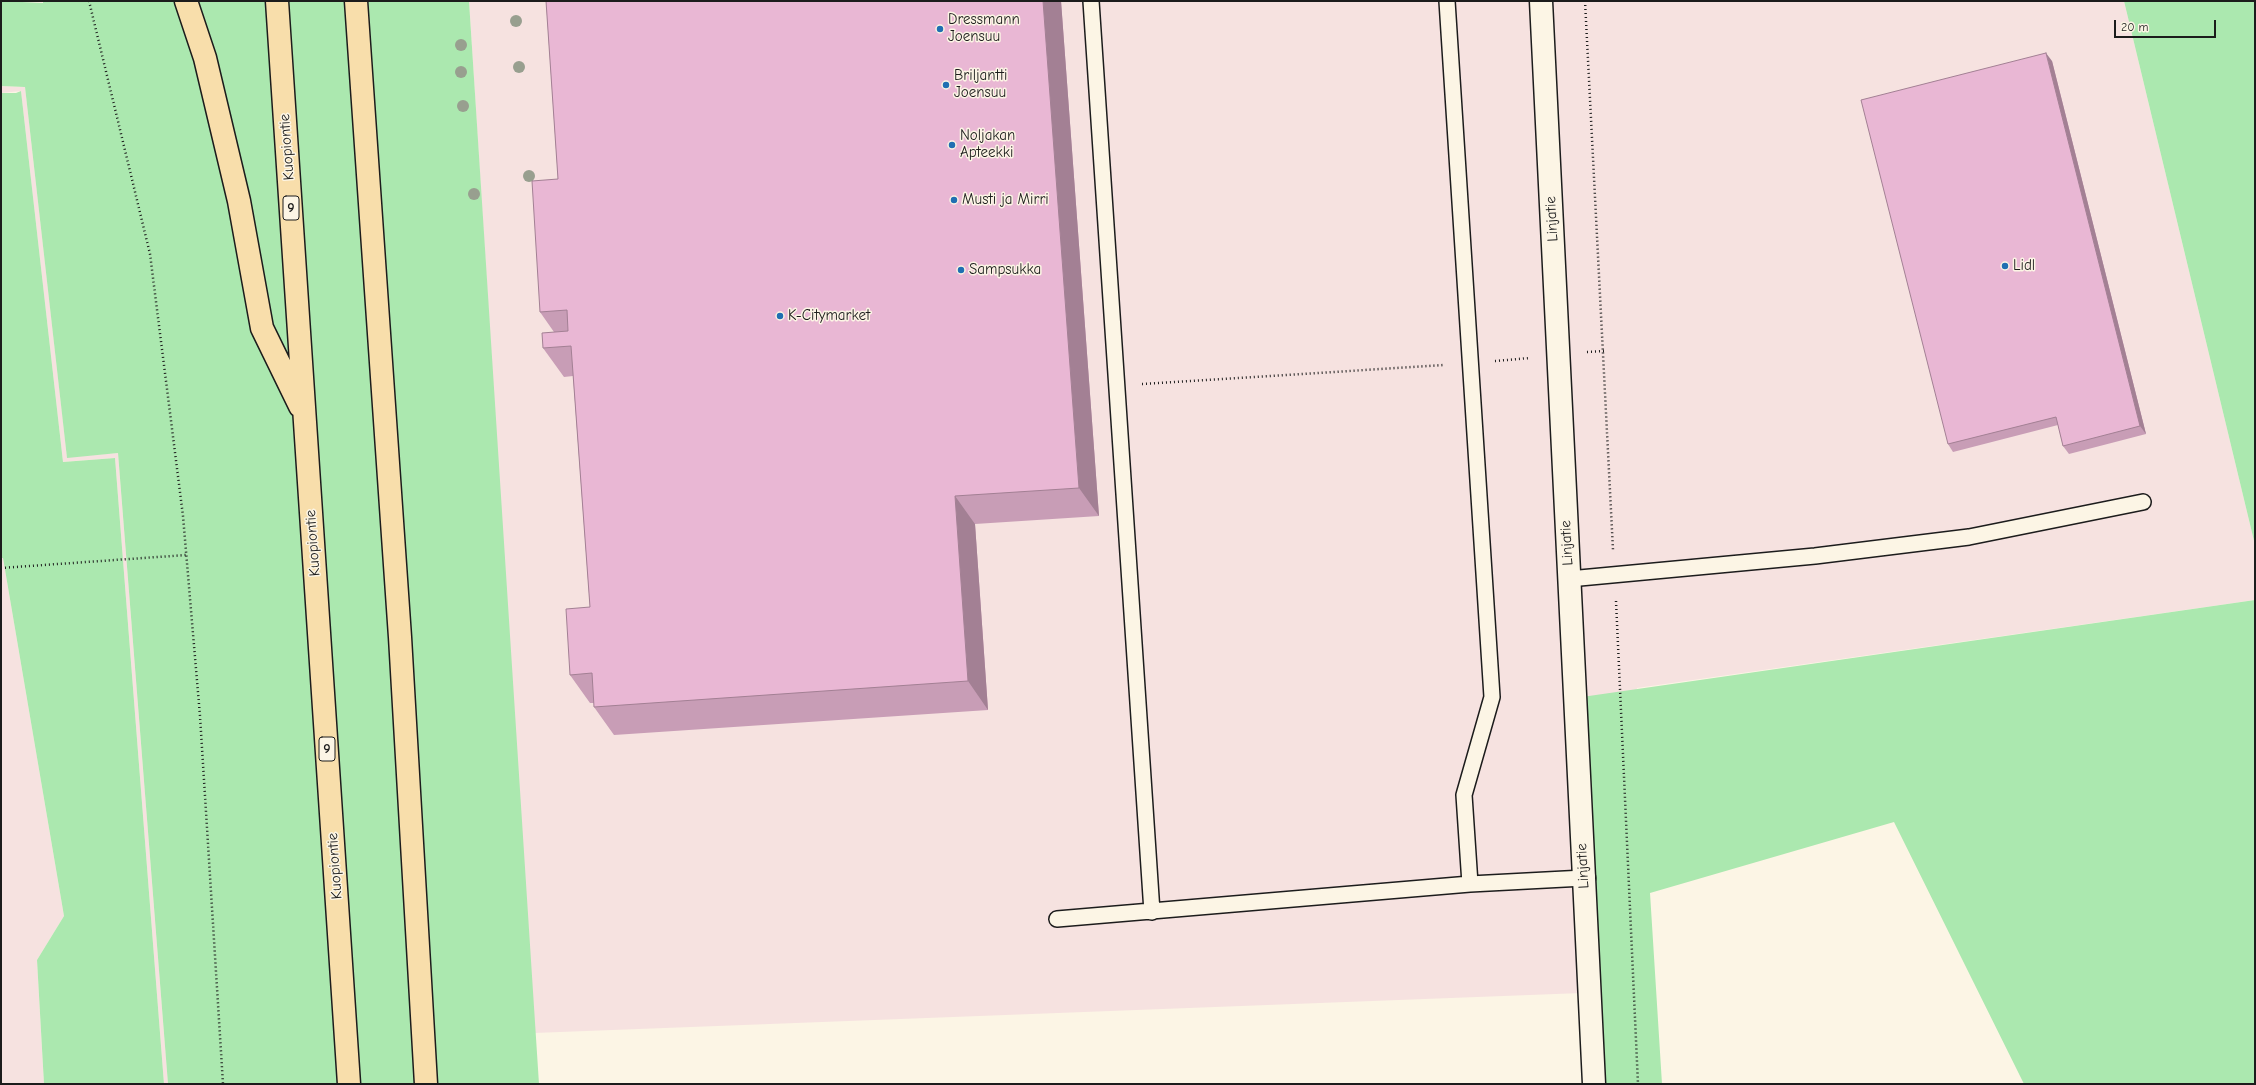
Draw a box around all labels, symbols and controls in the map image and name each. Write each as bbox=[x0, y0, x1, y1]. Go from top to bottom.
place label: Dressmann Joensuu bbox=[948, 11, 1020, 46]
scale bar bbox=[2116, 12, 2218, 38]
text: 20 m bbox=[2121, 20, 2149, 34]
marker: Dressmann Joensuu bbox=[935, 24, 945, 34]
place label: Briljantti Joensuu bbox=[954, 67, 1008, 102]
marker: Briljantti Joensuu bbox=[941, 80, 951, 90]
street label: Kuopiontie bbox=[276, 113, 298, 181]
place label: Noljakan Apteekki bbox=[960, 127, 1015, 162]
marker: Noljakan Apteekki bbox=[947, 140, 957, 150]
place label: Musti ja Mirri bbox=[962, 191, 1049, 209]
marker: Musti ja Mirri bbox=[949, 195, 959, 205]
road number: 9 bbox=[283, 196, 299, 220]
street label: Linjatie bbox=[1542, 196, 1562, 242]
place label: Lidl bbox=[2013, 257, 2035, 275]
place label: Sampsukka bbox=[969, 261, 1041, 279]
marker: Lidl bbox=[2000, 261, 2010, 271]
marker: Sampsukka bbox=[956, 265, 966, 275]
place label: K-Citymarket bbox=[788, 307, 870, 325]
marker: K-Citymarket bbox=[775, 311, 785, 321]
street label: Kuopiontie bbox=[302, 509, 324, 577]
street label: Linjatie bbox=[1557, 520, 1577, 566]
road number: 9 bbox=[319, 737, 335, 761]
street label: Kuopiontie bbox=[324, 832, 346, 900]
street label: Linjatie bbox=[1573, 843, 1593, 889]

